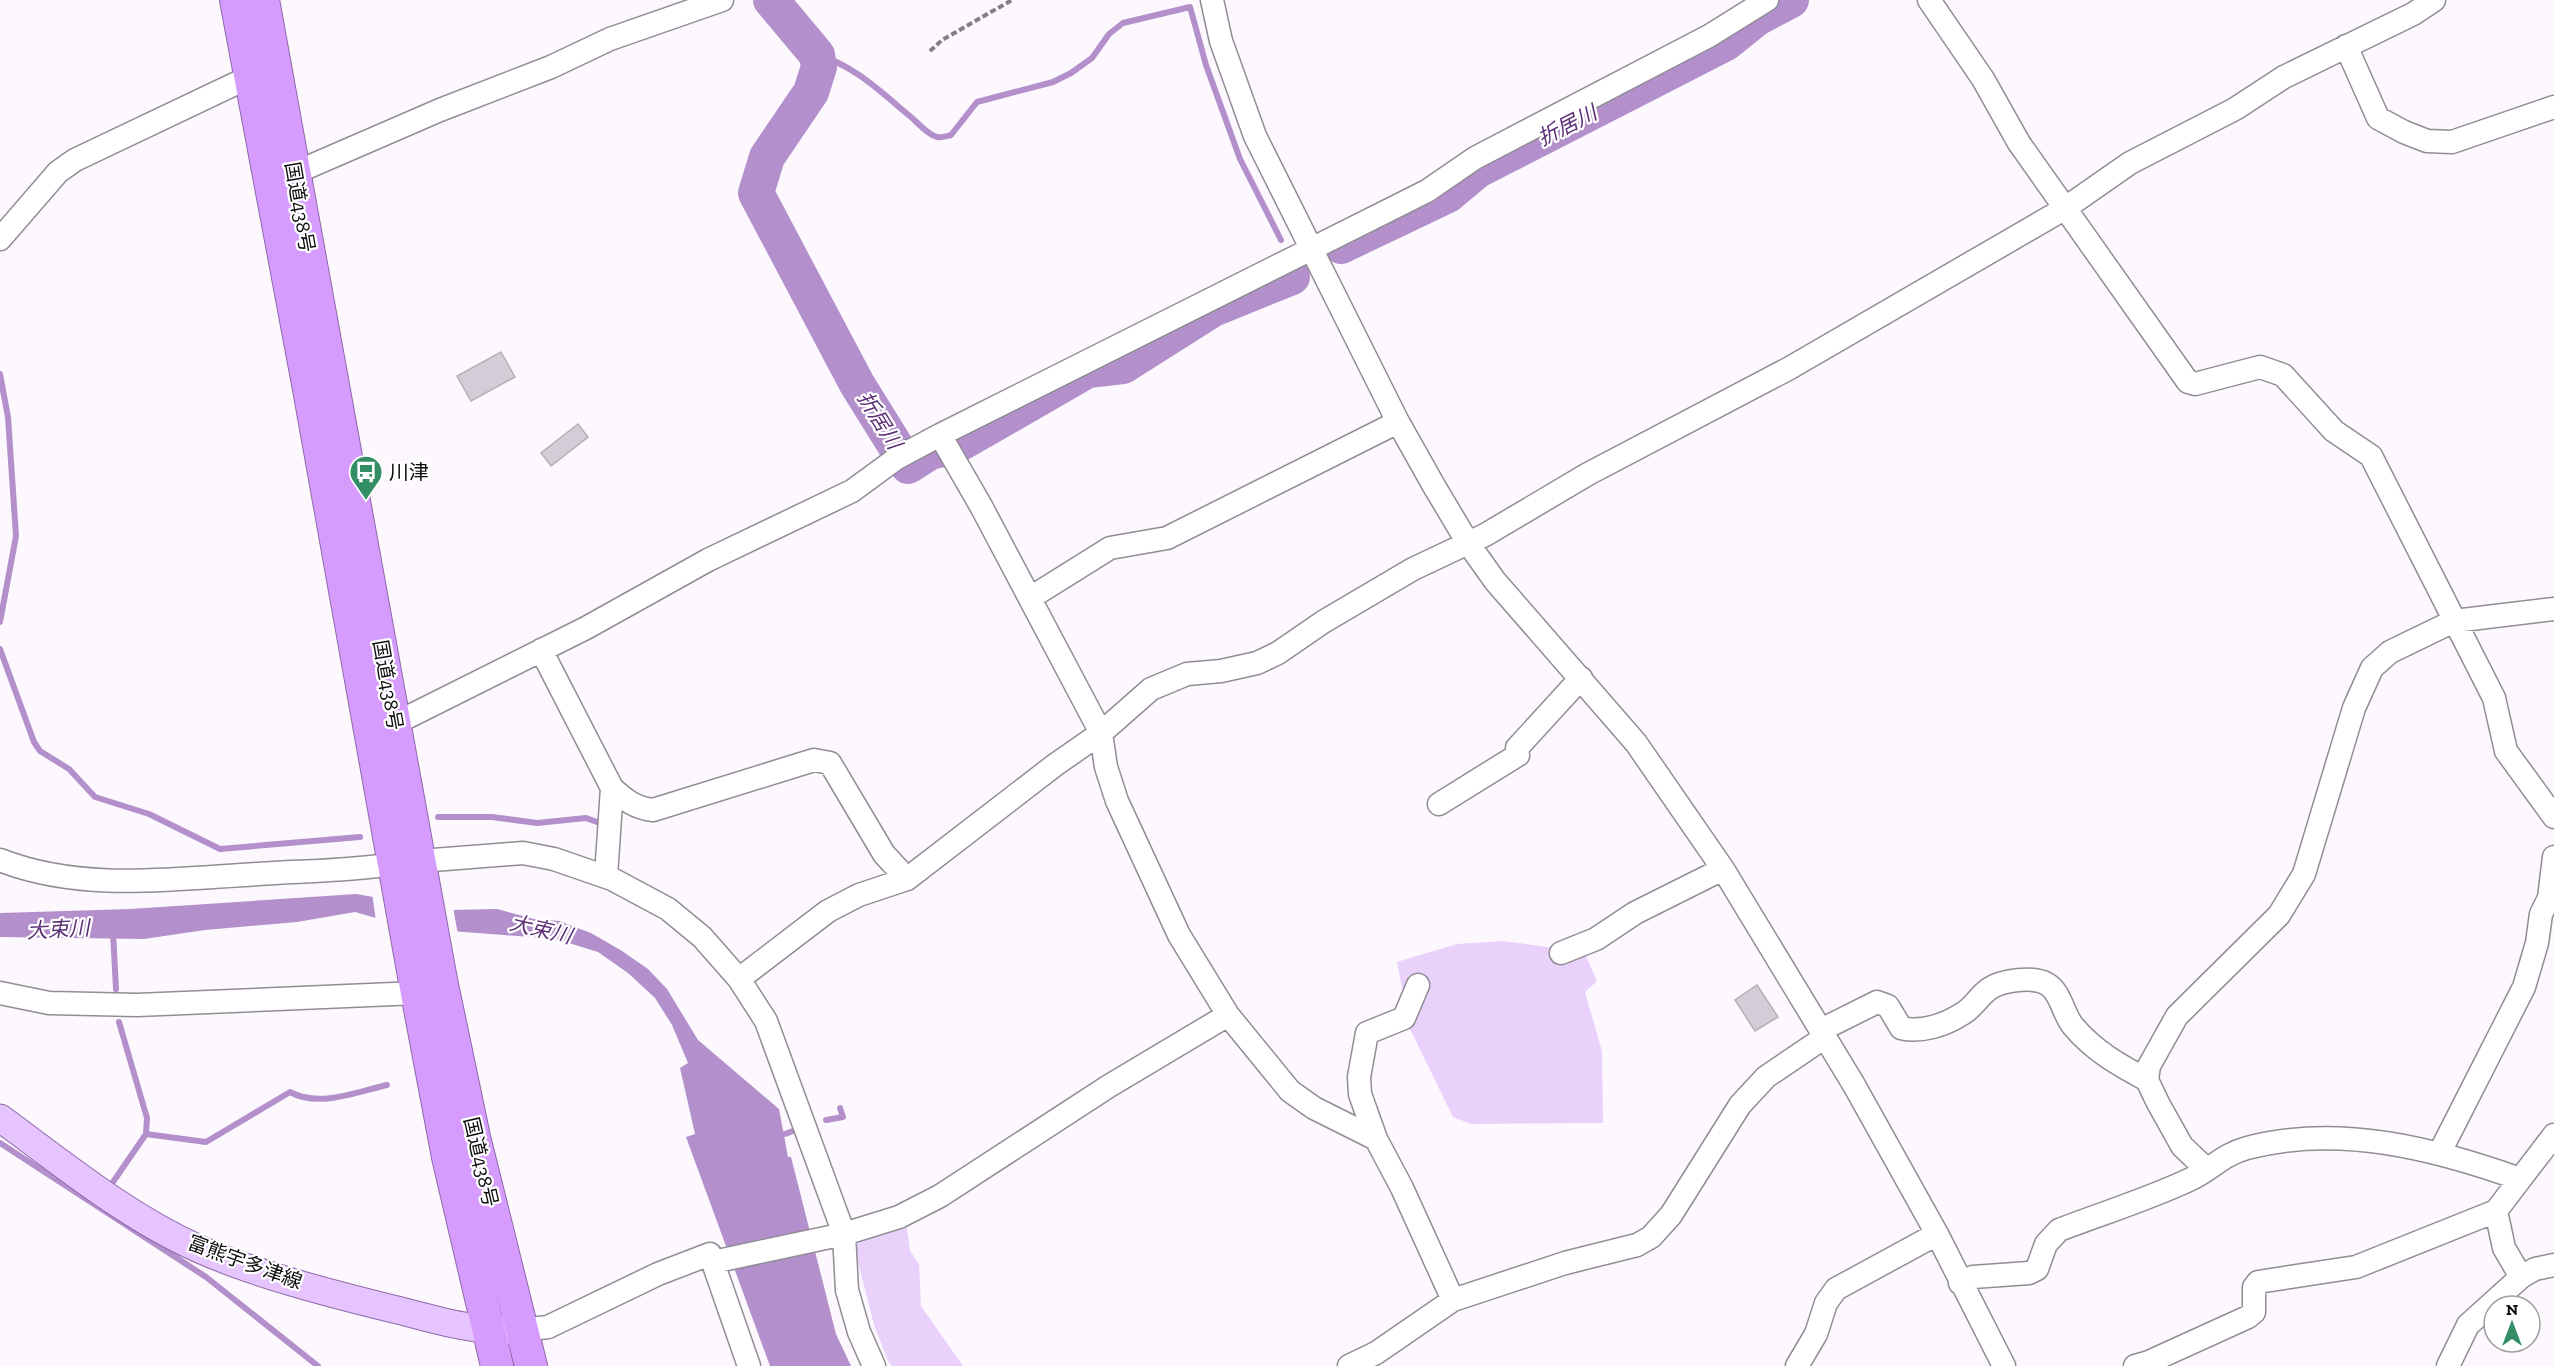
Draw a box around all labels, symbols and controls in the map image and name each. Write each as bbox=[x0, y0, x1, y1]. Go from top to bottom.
water label: 折居川 bbox=[1533, 99, 1603, 150]
street label: 国道438号 bbox=[280, 160, 320, 254]
water label: 折居川 bbox=[853, 387, 908, 455]
bus stop icon: 川津 bbox=[348, 454, 384, 501]
place label: 川津 bbox=[389, 460, 429, 484]
street label: 国道438号 bbox=[368, 638, 408, 732]
water label: 大束川 bbox=[507, 910, 576, 949]
water label: 大束川 bbox=[26, 915, 92, 943]
street label: 国道438号 bbox=[459, 1115, 503, 1209]
street label: 富熊宇多津線 bbox=[185, 1230, 305, 1294]
north arrow bbox=[2482, 1294, 2542, 1354]
text: N bbox=[2506, 1300, 2518, 1319]

